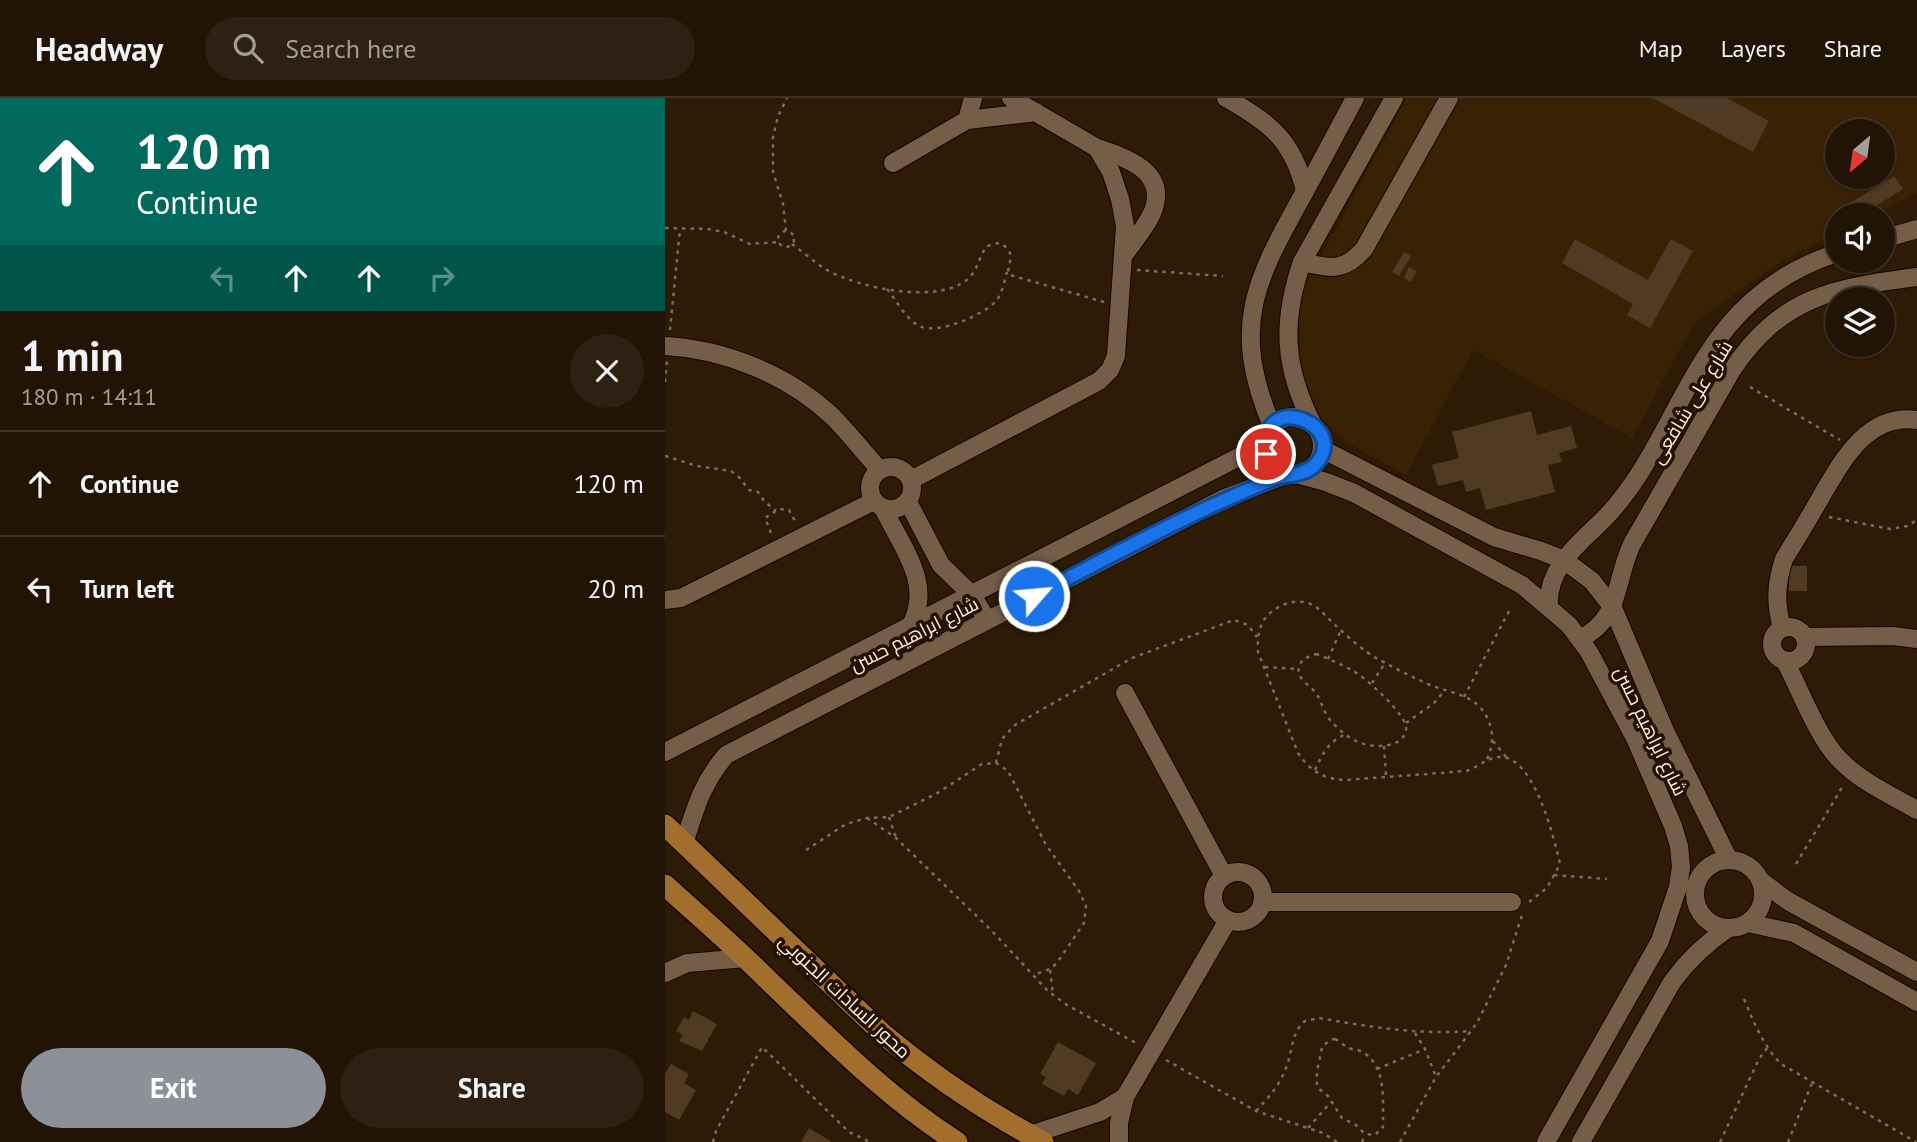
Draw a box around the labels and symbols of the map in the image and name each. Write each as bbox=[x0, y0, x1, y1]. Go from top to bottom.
north arrow bbox=[1825, 119, 1895, 189]
street label: شارع على شافعى bbox=[1645, 336, 1739, 469]
pin bbox=[1236, 424, 1296, 484]
position arrow bbox=[997, 559, 1071, 633]
street label: شارع ابراهيم حسن bbox=[846, 591, 983, 678]
street label: شارع ابراهيم حسن bbox=[1608, 662, 1693, 801]
street label: محور السادات الجنوبي bbox=[772, 929, 916, 1065]

